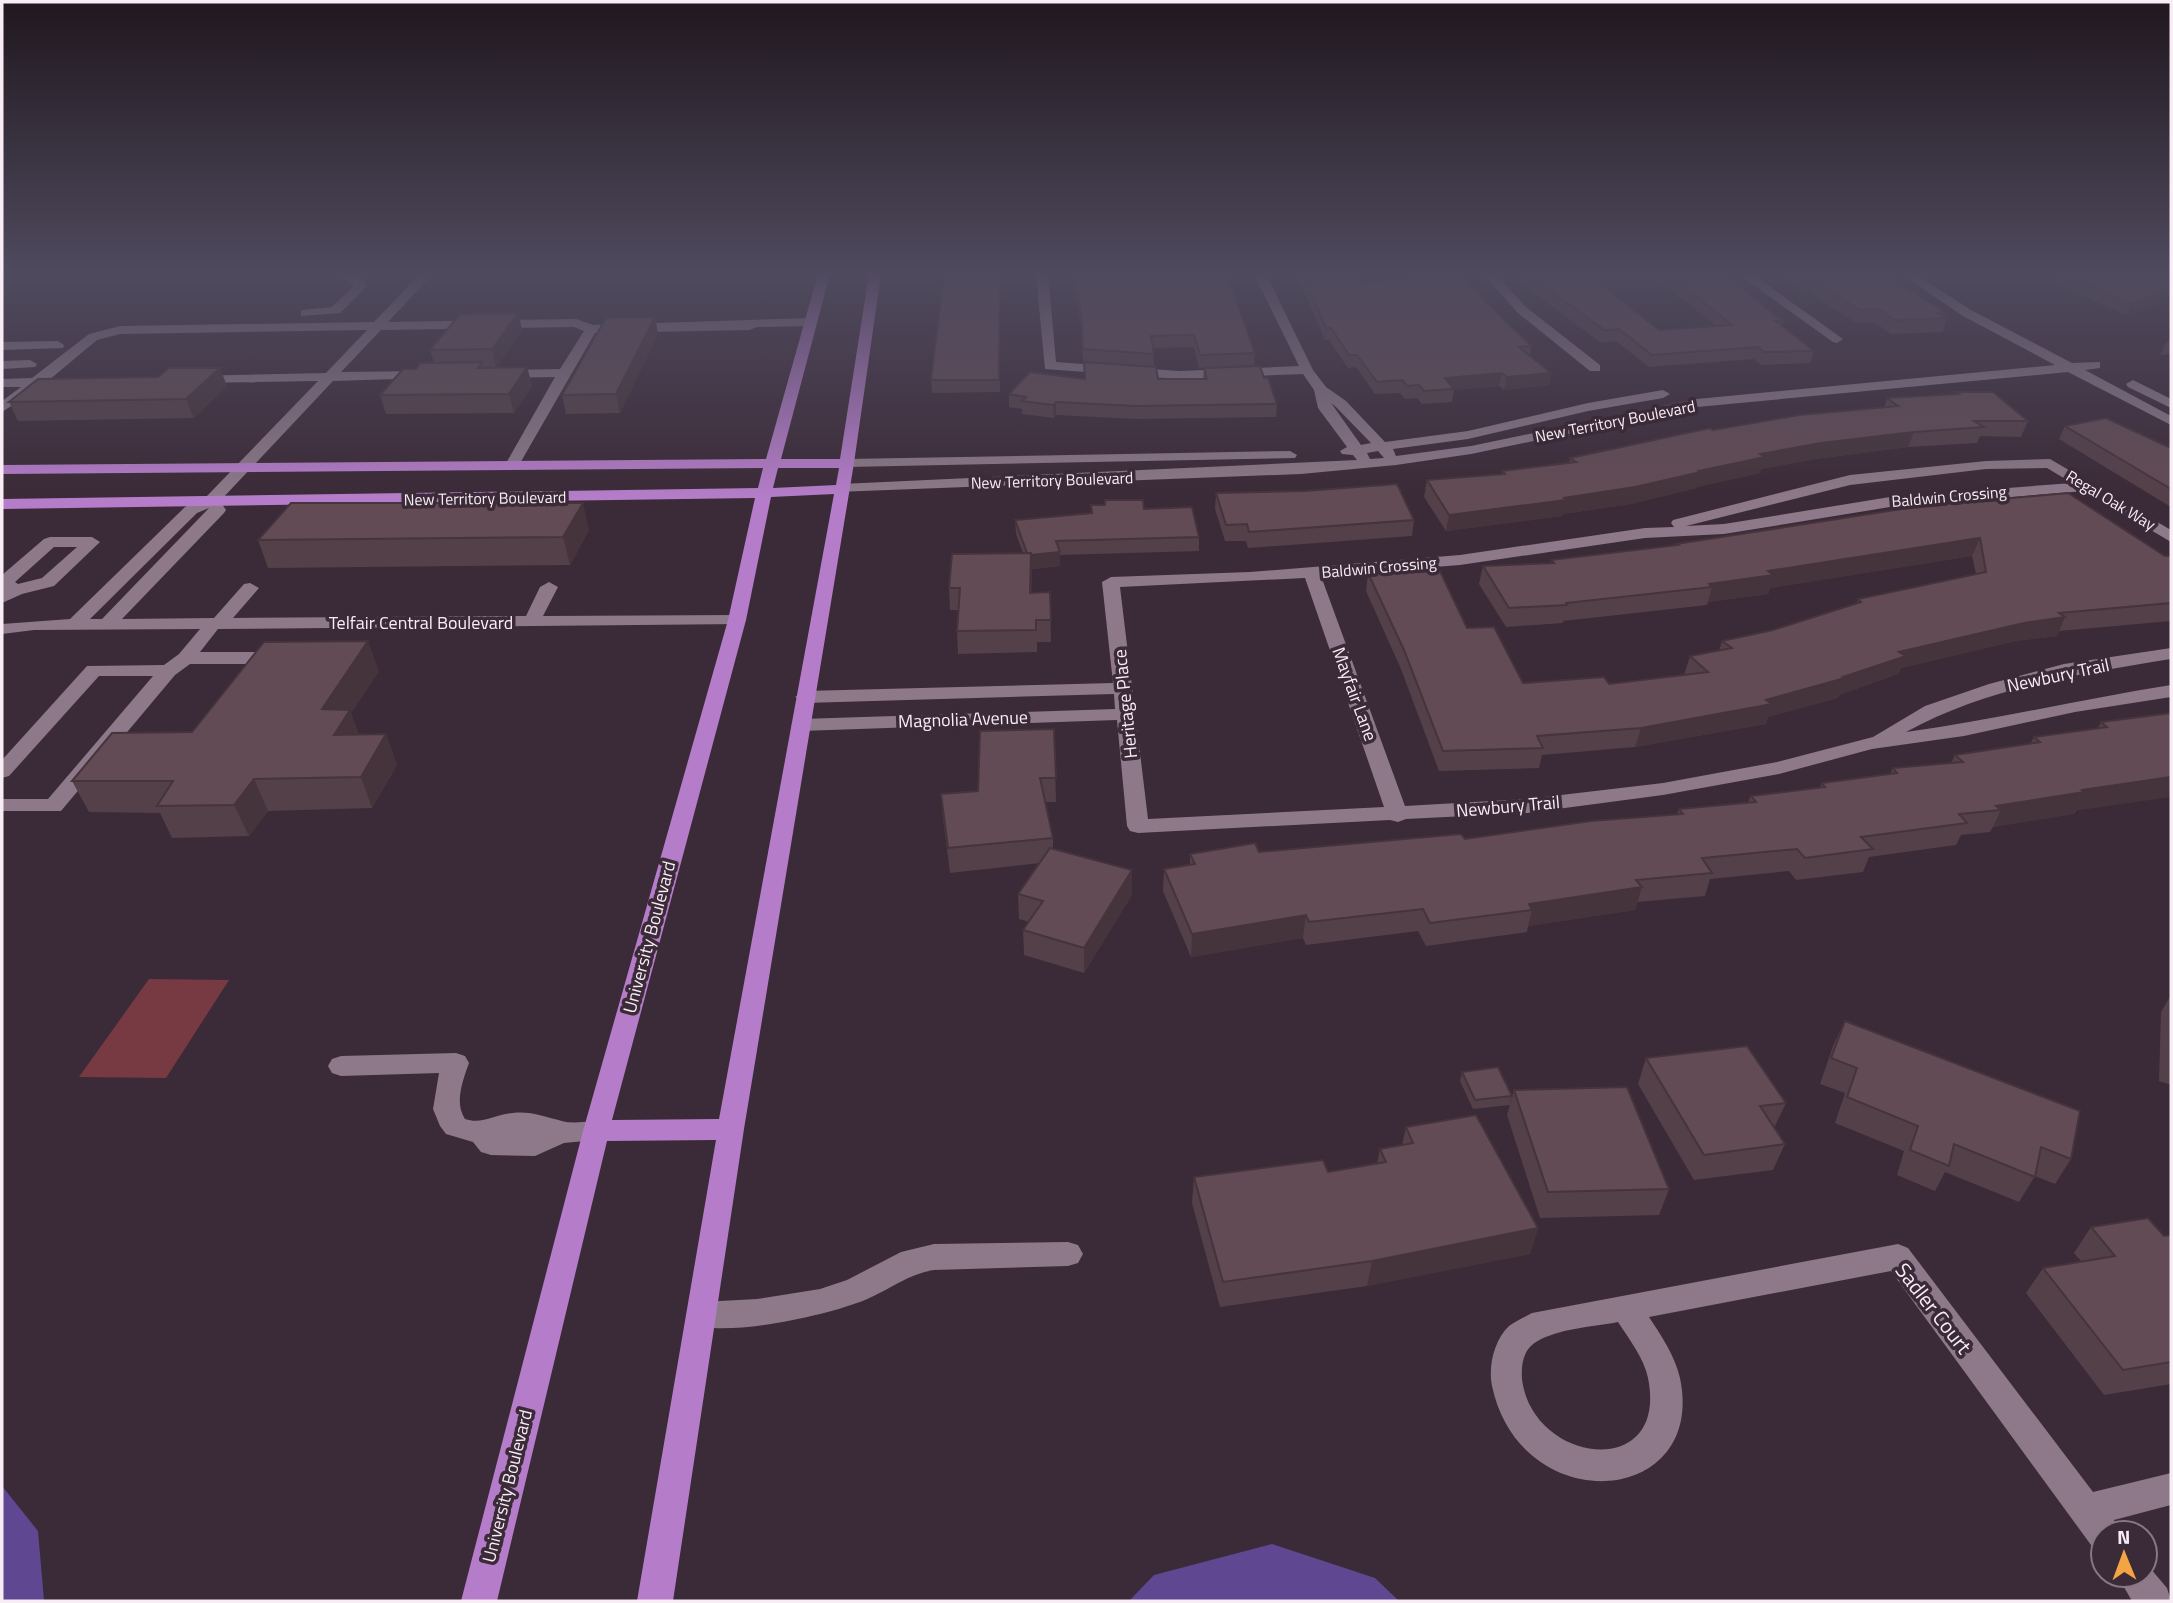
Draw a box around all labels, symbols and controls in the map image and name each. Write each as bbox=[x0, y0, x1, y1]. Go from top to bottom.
street label: New Territory Boulevard bbox=[1533, 394, 1697, 448]
street label: Regal Oak Way bbox=[2062, 464, 2161, 536]
street label: New Territory Boulevard bbox=[970, 465, 1134, 495]
street label: Baldwin Crossing bbox=[1890, 479, 2008, 513]
street label: New Territory Boulevard bbox=[403, 485, 567, 511]
street label: Baldwin Crossing bbox=[1320, 550, 1438, 584]
street label: Telfair Central Boulevard bbox=[329, 609, 513, 636]
street label: Mayfair Lane bbox=[1326, 643, 1384, 745]
street label: Heritage Place bbox=[1106, 648, 1144, 760]
street label: Newbury Trail bbox=[2004, 651, 2112, 699]
street label: Magnolia Avenue bbox=[898, 703, 1028, 735]
street label: Newbury Trail bbox=[1455, 788, 1561, 824]
street label: University Boulevard bbox=[616, 858, 682, 1016]
street label: Sadler Court bbox=[1888, 1255, 1980, 1361]
street label: University Boulevard bbox=[475, 1407, 539, 1565]
north arrow bbox=[2089, 1519, 2159, 1589]
text: N bbox=[2117, 1522, 2131, 1551]

